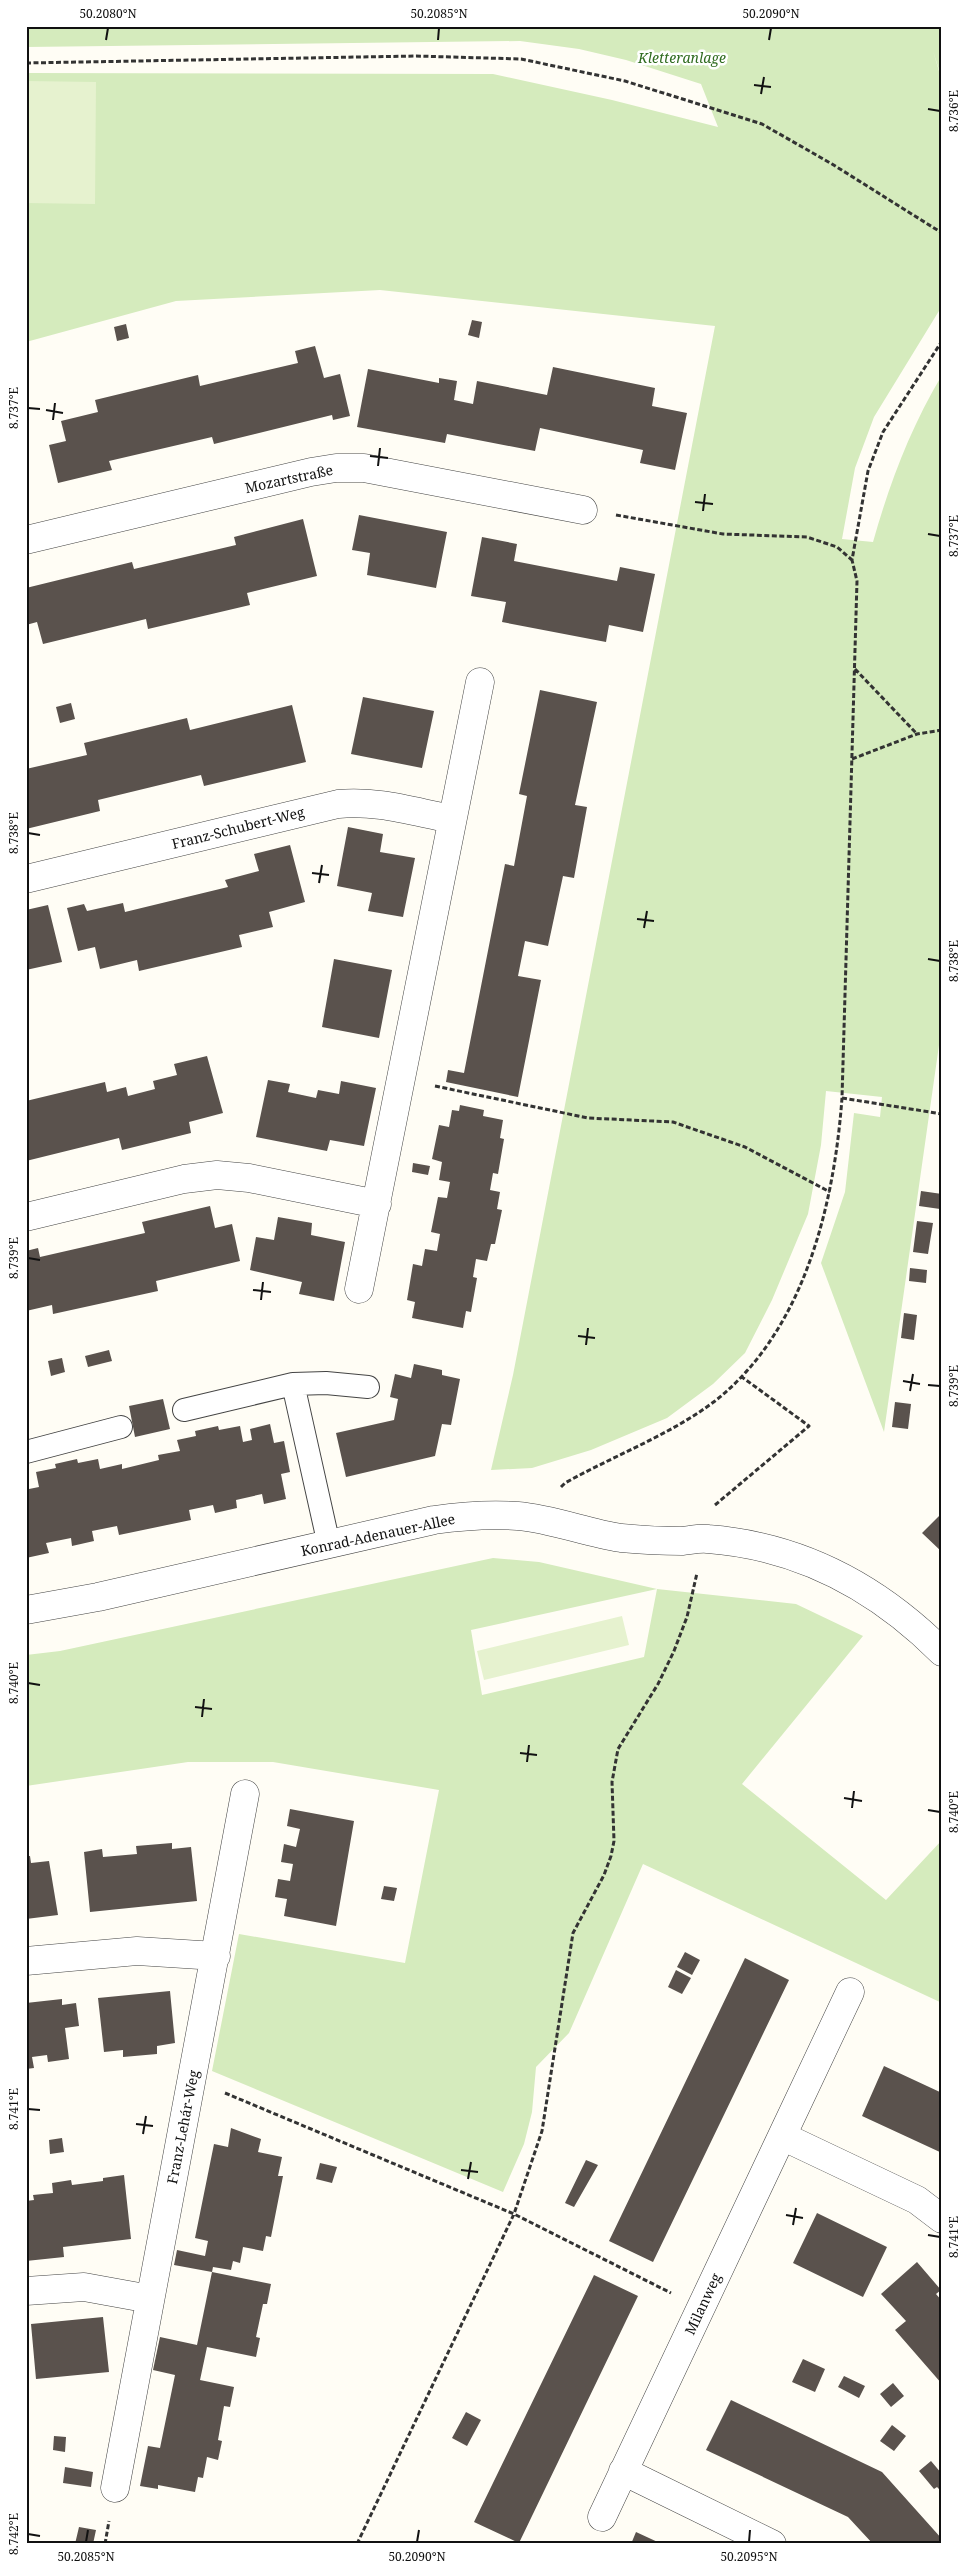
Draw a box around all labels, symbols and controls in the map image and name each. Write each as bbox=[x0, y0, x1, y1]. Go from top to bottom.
text: 50.2080°N bbox=[79, 5, 137, 22]
text: 50.2085°N bbox=[410, 5, 468, 22]
text: 50.2090°N bbox=[742, 5, 800, 22]
park label: Kletteranlage bbox=[637, 48, 726, 67]
text: 8.736°E bbox=[945, 90, 962, 132]
text: 8.737°E bbox=[5, 387, 22, 429]
street label: Mozartstraße bbox=[243, 460, 335, 497]
text: 8.737°E bbox=[945, 515, 962, 557]
street label: Franz-Schubert-Weg bbox=[170, 802, 307, 853]
text: 8.738°E bbox=[5, 812, 22, 854]
text: 8.738°E bbox=[945, 940, 962, 982]
text: 8.739°E bbox=[5, 1237, 22, 1279]
text: 8.739°E bbox=[945, 1365, 962, 1407]
street label: Konrad-Adenauer-Allee bbox=[299, 1509, 457, 1560]
text: 8.740°E bbox=[5, 1662, 22, 1704]
text: 8.740°E bbox=[945, 1791, 962, 1833]
street label: Franz-Lehár-Weg bbox=[162, 2068, 203, 2186]
text: 8.741°E bbox=[5, 2088, 22, 2130]
text: 8.741°E bbox=[945, 2216, 962, 2258]
street label: Milanweg bbox=[680, 2269, 725, 2338]
text: 8.742°E bbox=[5, 2513, 22, 2555]
text: 50.2085°N bbox=[57, 2548, 115, 2565]
text: 50.2090°N bbox=[388, 2548, 446, 2565]
text: 50.2095°N bbox=[720, 2548, 778, 2565]

